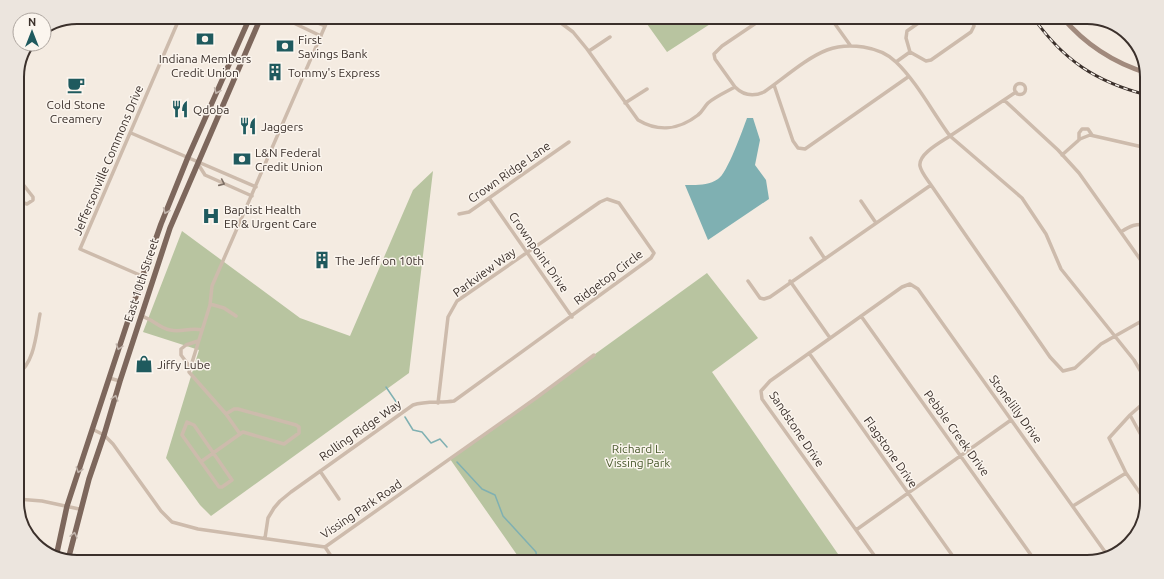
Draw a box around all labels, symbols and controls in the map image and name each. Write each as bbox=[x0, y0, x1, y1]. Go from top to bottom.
north arrow bbox=[12, 12, 52, 52]
text: N bbox=[28, 16, 36, 28]
bank icon: Indiana Members Credit Union bbox=[195, 29, 215, 49]
place label: First Savings Bank bbox=[298, 33, 368, 60]
bank icon: First Savings Bank bbox=[275, 36, 295, 56]
place label: Indiana Members Credit Union bbox=[159, 52, 251, 79]
building icon: Tommy's Express bbox=[265, 62, 285, 82]
place label: Tommy's Express bbox=[288, 66, 380, 79]
cafe icon: Cold Stone Creamery bbox=[66, 75, 86, 95]
street label: Jeffersonville Commons Drive bbox=[70, 83, 146, 237]
one-way arrow bbox=[214, 87, 222, 95]
place label: Cold Stone Creamery bbox=[47, 98, 105, 125]
restaurant icon: Qdoba bbox=[170, 99, 190, 119]
place label: Qdoba bbox=[193, 103, 230, 116]
restaurant icon: Jaggers bbox=[238, 116, 258, 136]
place label: Jaggers bbox=[261, 120, 303, 133]
street label: Crown Ridge Lane bbox=[465, 139, 553, 205]
place label: L&N Federal Credit Union bbox=[255, 146, 323, 173]
bank icon: L&N Federal Credit Union bbox=[232, 149, 252, 169]
one-way arrow bbox=[218, 178, 225, 186]
place label: Baptist Health ER & Urgent Care bbox=[224, 203, 317, 230]
hospital icon: Baptist Health ER & Urgent Care bbox=[201, 206, 221, 226]
one-way arrow bbox=[163, 207, 171, 214]
street label: Crownpoint Drive bbox=[507, 209, 571, 295]
street label: East 10th Street bbox=[121, 236, 161, 323]
street label: Parkview Way bbox=[450, 245, 518, 299]
street label: Ridgetop Circle bbox=[571, 247, 645, 307]
building icon: The Jeff on 10th bbox=[312, 250, 332, 270]
place label: The Jeff on 10th bbox=[335, 254, 424, 267]
one-way arrow bbox=[115, 343, 124, 350]
shop icon: Jiffy Lube bbox=[134, 354, 154, 374]
place label: Jiffy Lube bbox=[157, 358, 210, 371]
street label: Stonelilly Drive bbox=[987, 373, 1045, 445]
street label: Pebble Creek Drive bbox=[922, 388, 992, 478]
street label: Sandstone Drive bbox=[767, 389, 827, 469]
one-way arrow bbox=[110, 395, 119, 402]
street label: Rolling Ridge Way bbox=[317, 397, 403, 463]
street label: Flagstone Drive bbox=[862, 414, 920, 490]
park label: Richard L. Vissing Park bbox=[606, 442, 670, 469]
one-way arrow bbox=[75, 467, 84, 474]
street label: Vissing Park Road bbox=[318, 477, 404, 541]
one-way arrow bbox=[69, 531, 77, 538]

